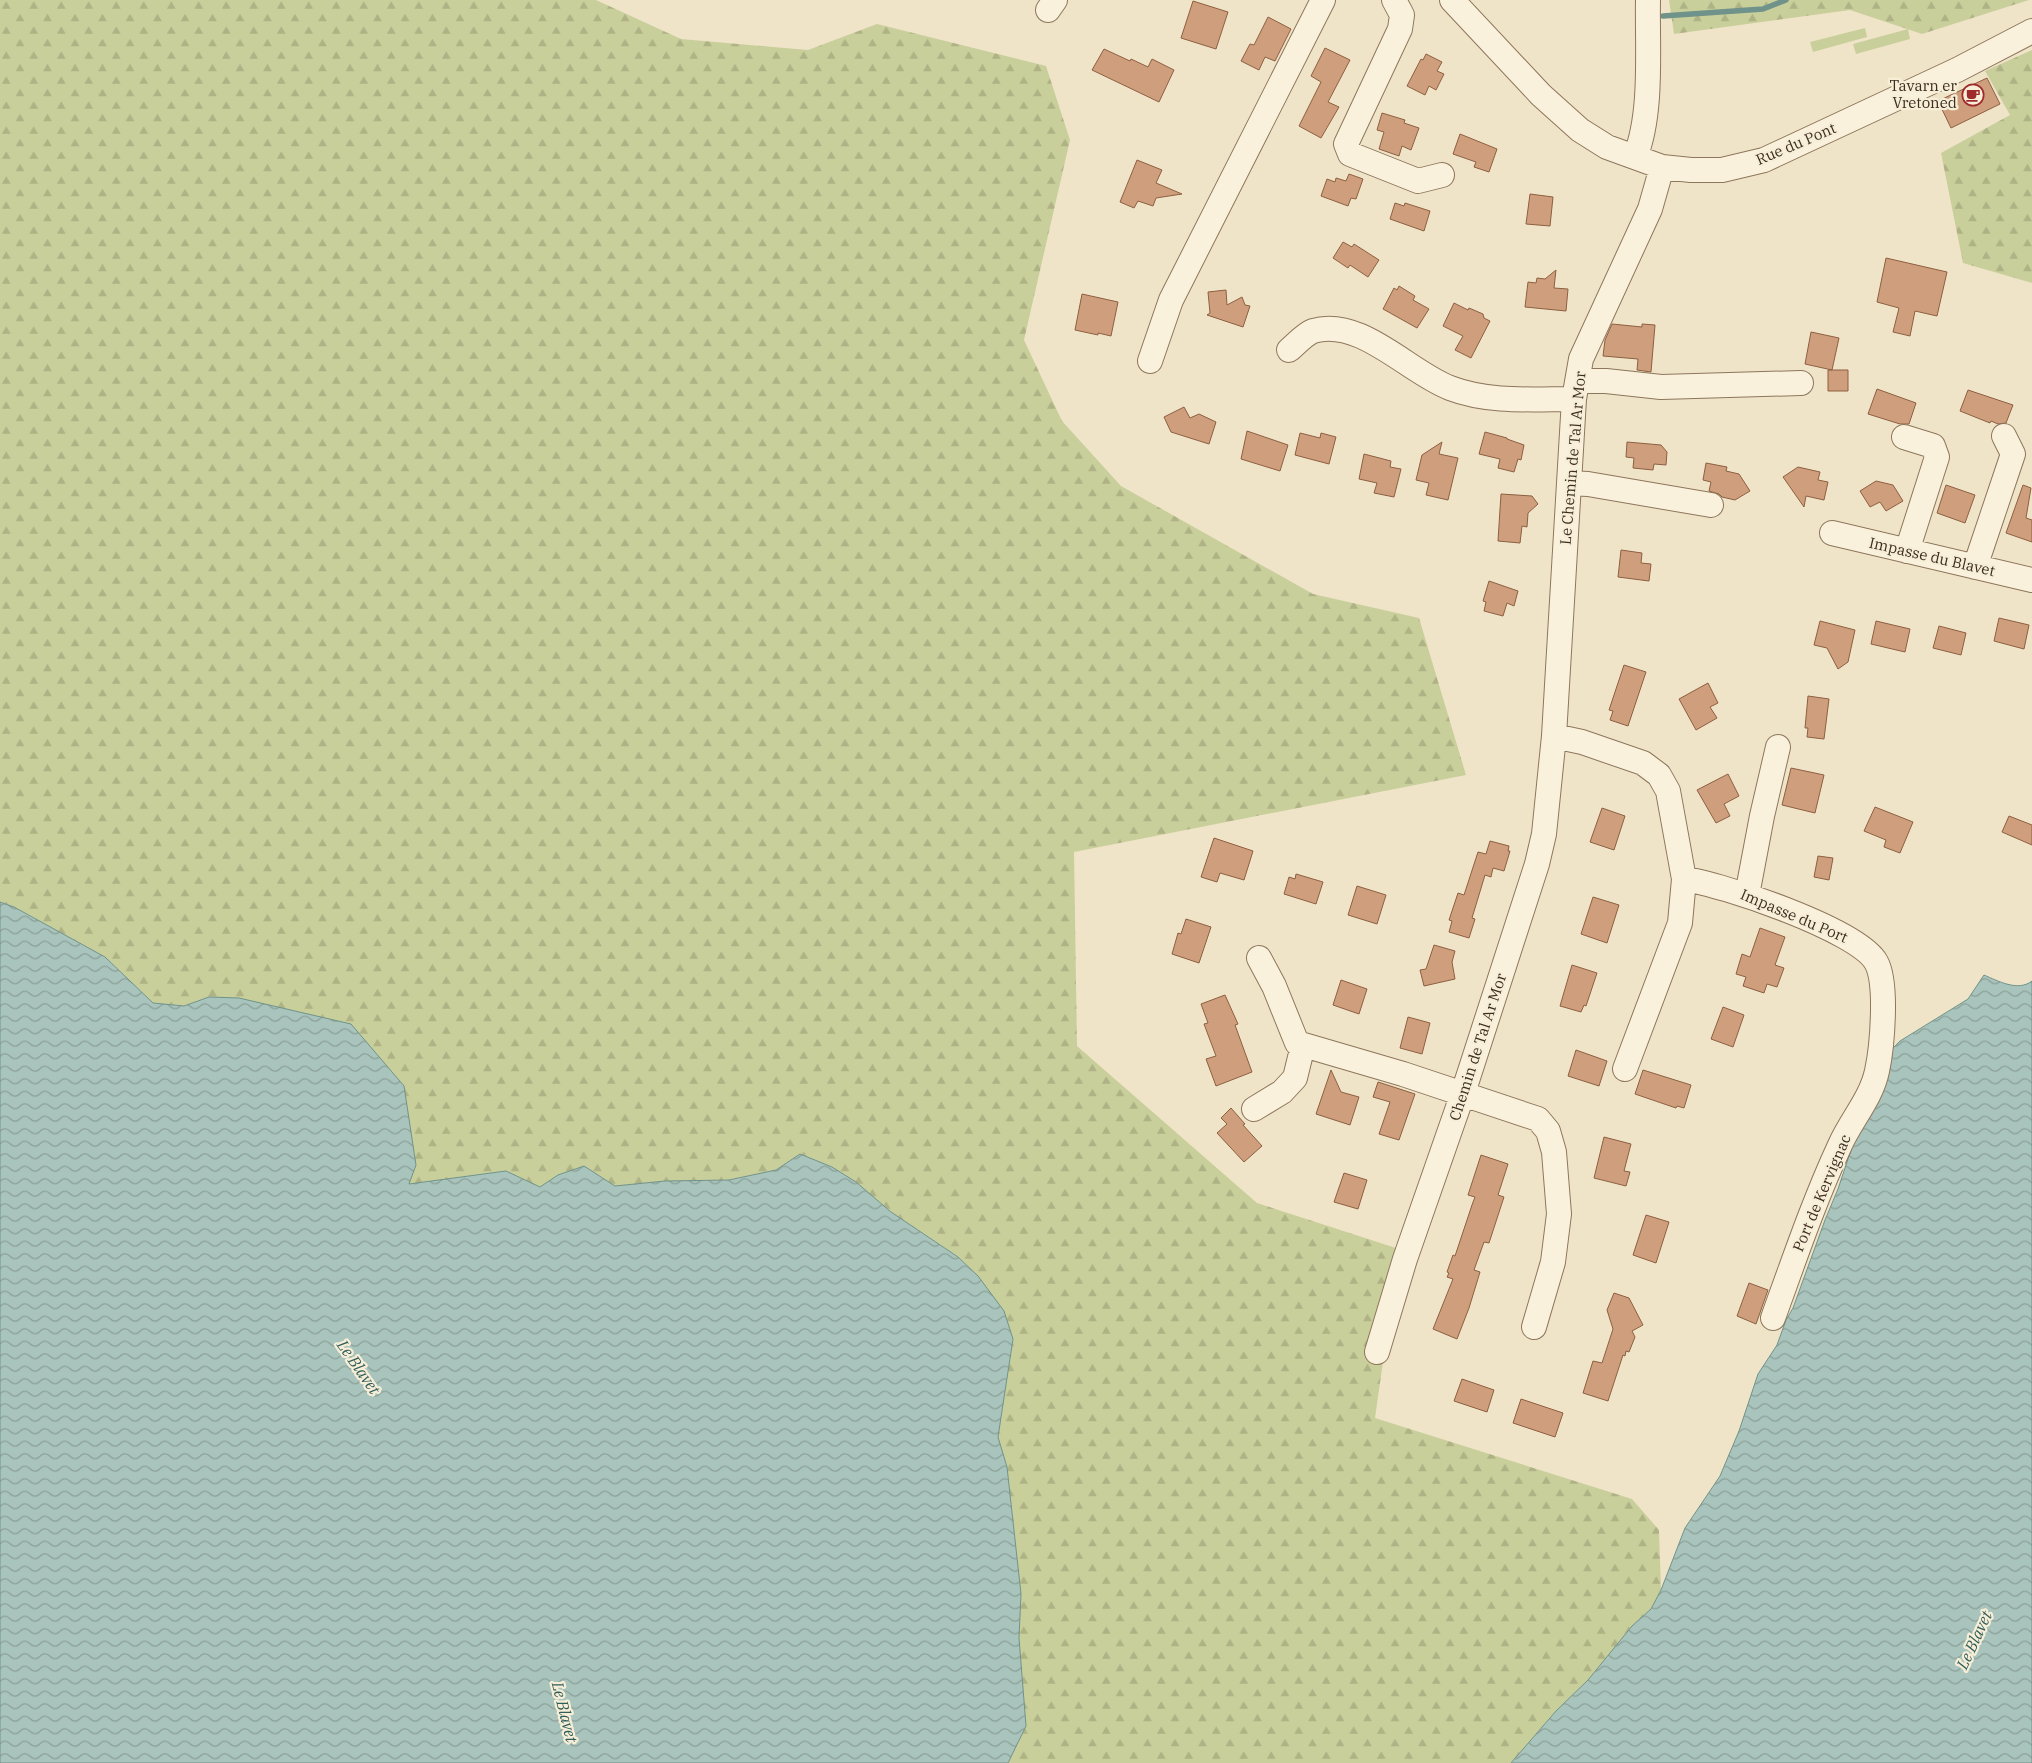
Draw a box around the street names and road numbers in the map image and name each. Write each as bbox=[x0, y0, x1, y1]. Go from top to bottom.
street label: Rue du Pont bbox=[1753, 118, 1839, 169]
street label: Le Chemin de Tal Ar Mor bbox=[1555, 370, 1590, 546]
street label: Impasse du Blavet bbox=[1867, 533, 1997, 580]
street label: Impasse du Port bbox=[1738, 884, 1851, 947]
street label: Chemin de Tal Ar Mor bbox=[1445, 970, 1510, 1123]
street label: Port de Kervignac bbox=[1788, 1131, 1855, 1254]

